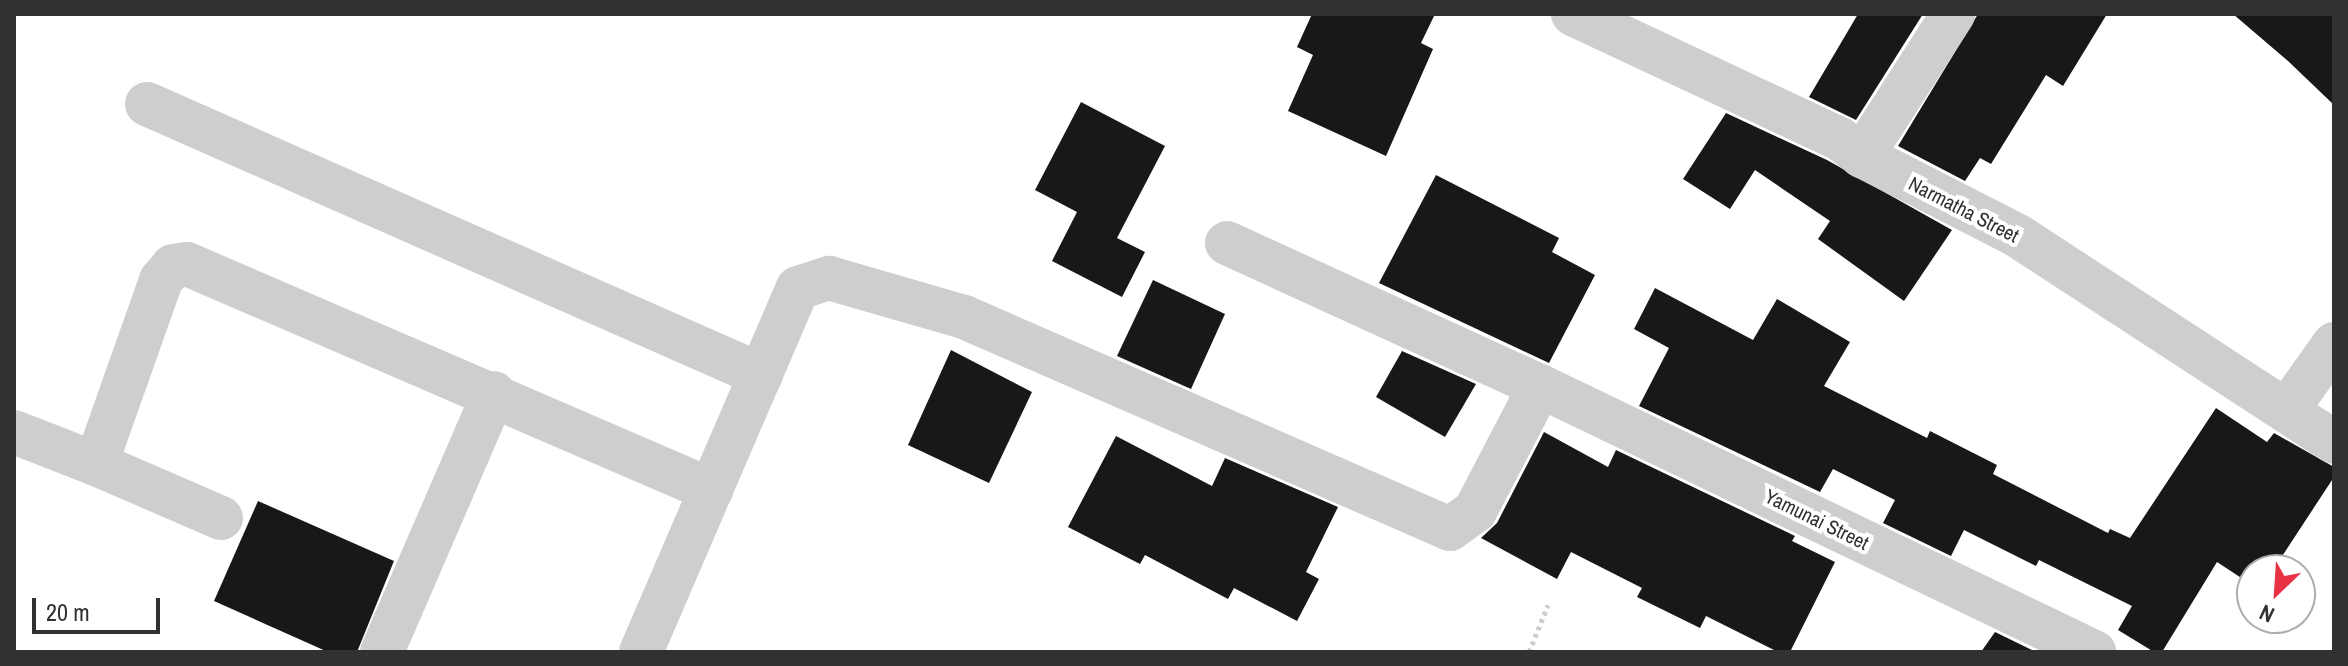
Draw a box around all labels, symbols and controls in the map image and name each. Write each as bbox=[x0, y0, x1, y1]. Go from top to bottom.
street label: Narmatha Street bbox=[1905, 171, 2023, 247]
street label: Yamunai Street bbox=[1761, 483, 1873, 555]
north arrow bbox=[2236, 554, 2316, 634]
scale bar bbox=[36, 582, 164, 632]
text: 20 m bbox=[46, 596, 90, 628]
text: N bbox=[2254, 598, 2279, 630]

